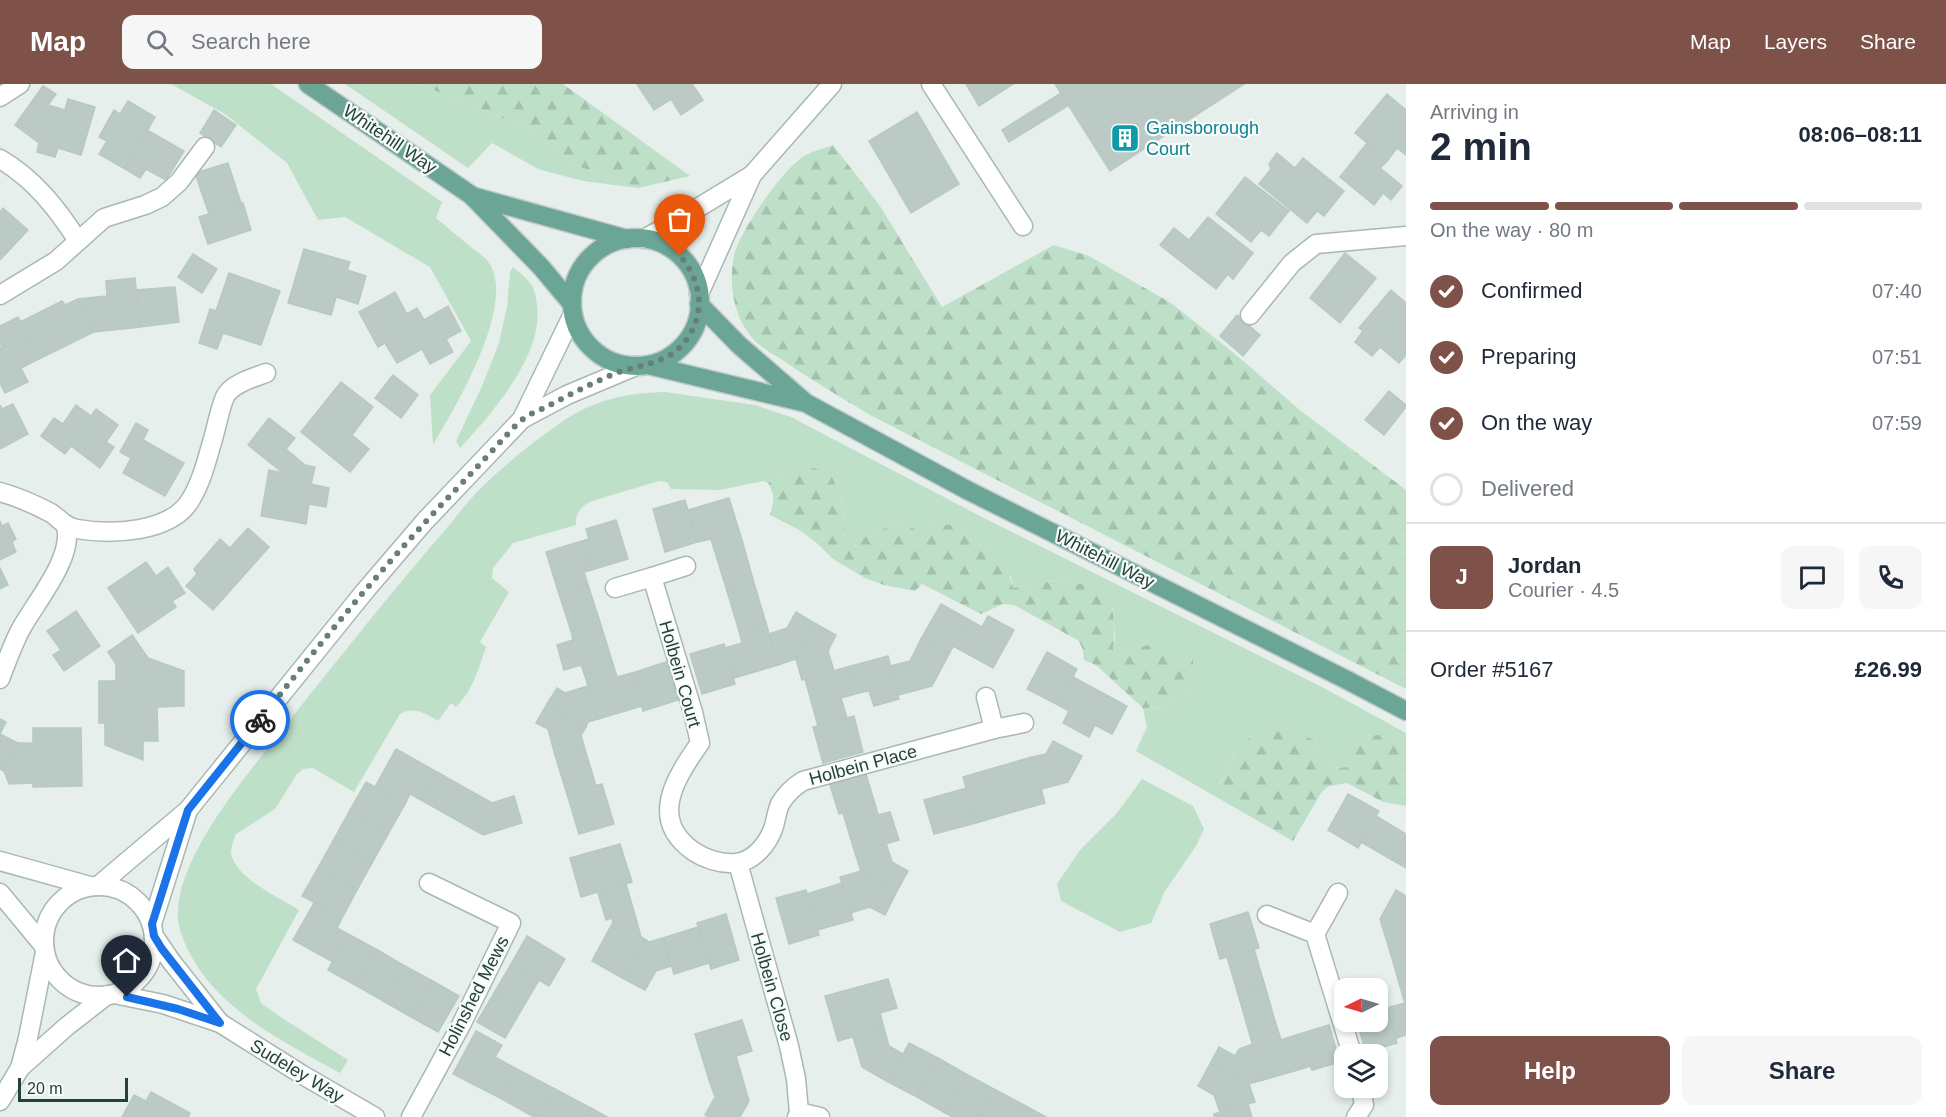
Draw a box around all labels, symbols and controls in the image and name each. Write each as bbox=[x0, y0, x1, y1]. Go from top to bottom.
search box bbox=[122, 15, 542, 69]
text: Map bbox=[30, 26, 86, 57]
icon: search bbox=[143, 26, 176, 59]
text: Search here bbox=[191, 29, 311, 54]
text: Map bbox=[1690, 30, 1731, 53]
text: Layers bbox=[1764, 30, 1827, 53]
text: Share bbox=[1860, 30, 1916, 53]
street label: Whitehill Way bbox=[339, 100, 441, 178]
text: Arriving in bbox=[1430, 101, 1519, 123]
place label: Gainsborough Court bbox=[1146, 118, 1259, 159]
building icon: Gainsborough Court bbox=[1109, 122, 1141, 154]
text: 08:06–08:11 bbox=[1798, 122, 1922, 147]
text: 2 min bbox=[1430, 125, 1532, 168]
pin bbox=[654, 194, 705, 256]
icon: bag bbox=[663, 203, 696, 236]
text: On the way · 80 m bbox=[1430, 219, 1593, 241]
icon: check bbox=[1430, 275, 1463, 308]
text: Confirmed bbox=[1481, 278, 1582, 303]
text: 07:40 bbox=[1872, 280, 1922, 302]
icon: check bbox=[1430, 341, 1463, 374]
text: Preparing bbox=[1481, 344, 1576, 369]
text: 07:51 bbox=[1872, 346, 1922, 368]
icon: check bbox=[1430, 407, 1463, 440]
text: On the way bbox=[1481, 410, 1592, 435]
text: 07:59 bbox=[1872, 412, 1922, 434]
text: Delivered bbox=[1481, 476, 1574, 501]
street label: Whitehill Way bbox=[1052, 525, 1158, 593]
button: chat bbox=[1781, 546, 1844, 609]
button: phone bbox=[1859, 546, 1922, 609]
text: Jordan bbox=[1508, 553, 1581, 578]
text: J bbox=[1455, 564, 1468, 589]
text: Courier · 4.5 bbox=[1508, 579, 1619, 601]
street label: Holbein Court bbox=[655, 618, 705, 730]
text: Order #5167 bbox=[1430, 657, 1554, 682]
text: £26.99 bbox=[1855, 657, 1922, 682]
courier bbox=[230, 690, 290, 750]
icon: bike bbox=[244, 704, 277, 737]
street label: Holbein Place bbox=[807, 741, 919, 789]
street label: Holbein Close bbox=[747, 930, 797, 1044]
street label: Holinshed Mews bbox=[435, 933, 513, 1059]
pin bbox=[101, 935, 152, 997]
icon: home bbox=[110, 944, 143, 977]
north arrow bbox=[1334, 978, 1388, 1032]
map controls bbox=[1334, 978, 1388, 1098]
street label: Sudeley Way bbox=[247, 1035, 347, 1107]
button: Help bbox=[1430, 1036, 1670, 1105]
button: Share bbox=[1682, 1036, 1922, 1105]
button: layers bbox=[1334, 1044, 1388, 1098]
scale bar bbox=[18, 1075, 128, 1102]
text: 20 m bbox=[27, 1080, 63, 1097]

